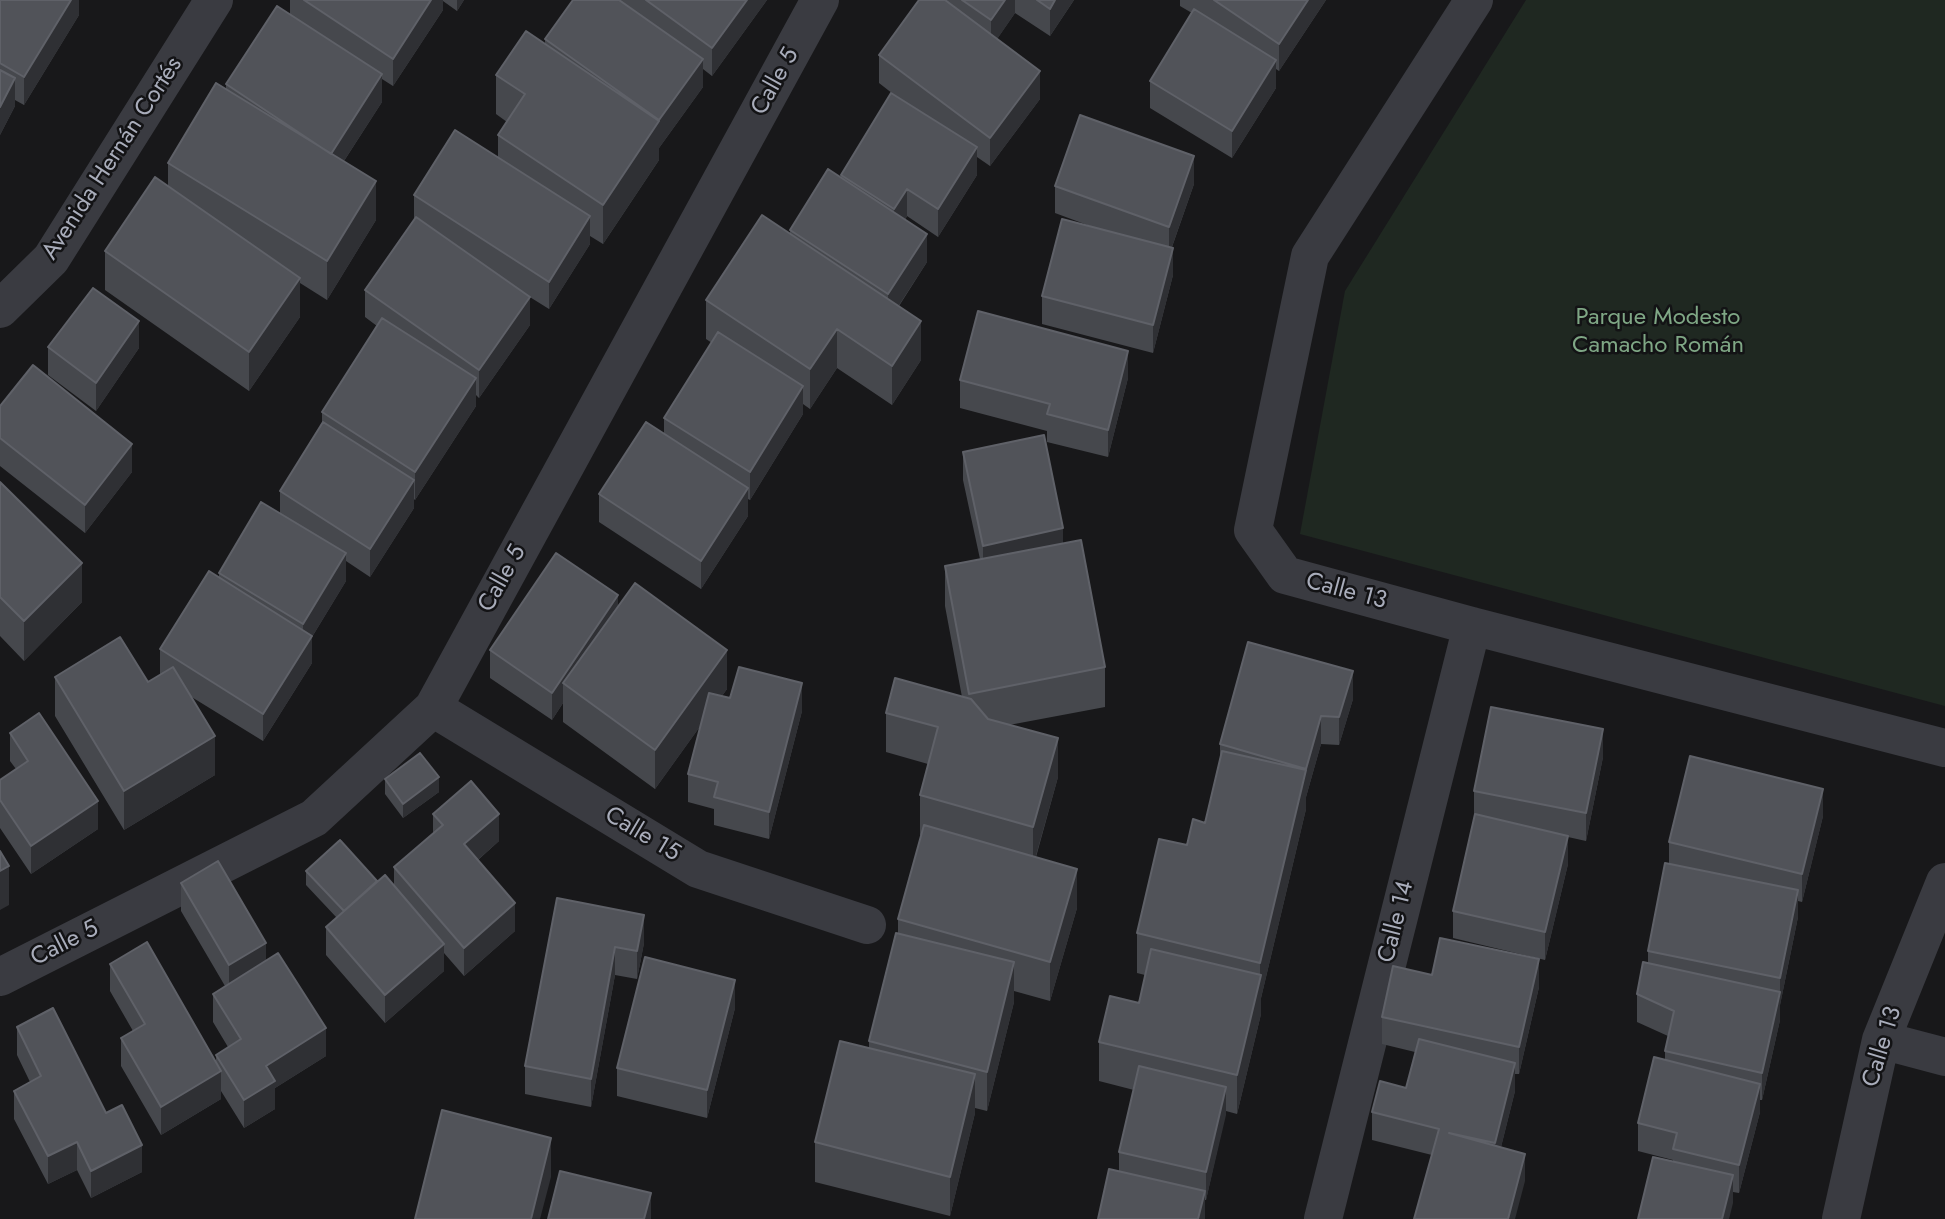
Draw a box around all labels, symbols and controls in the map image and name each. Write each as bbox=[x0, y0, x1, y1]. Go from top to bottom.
street label: Calle 5 bbox=[746, 43, 806, 121]
street label: Avenida Hernán Cortés bbox=[37, 52, 189, 266]
park label: Parque Modesto Camacho Román bbox=[1572, 304, 1744, 360]
street label: Calle 5 bbox=[473, 540, 533, 618]
street label: Calle 13 bbox=[1302, 567, 1390, 617]
street label: Calle 15 bbox=[599, 801, 685, 869]
street label: Calle 14 bbox=[1373, 878, 1421, 966]
street label: Calle 5 bbox=[26, 915, 104, 973]
street label: Calle 13 bbox=[1857, 1003, 1909, 1091]

